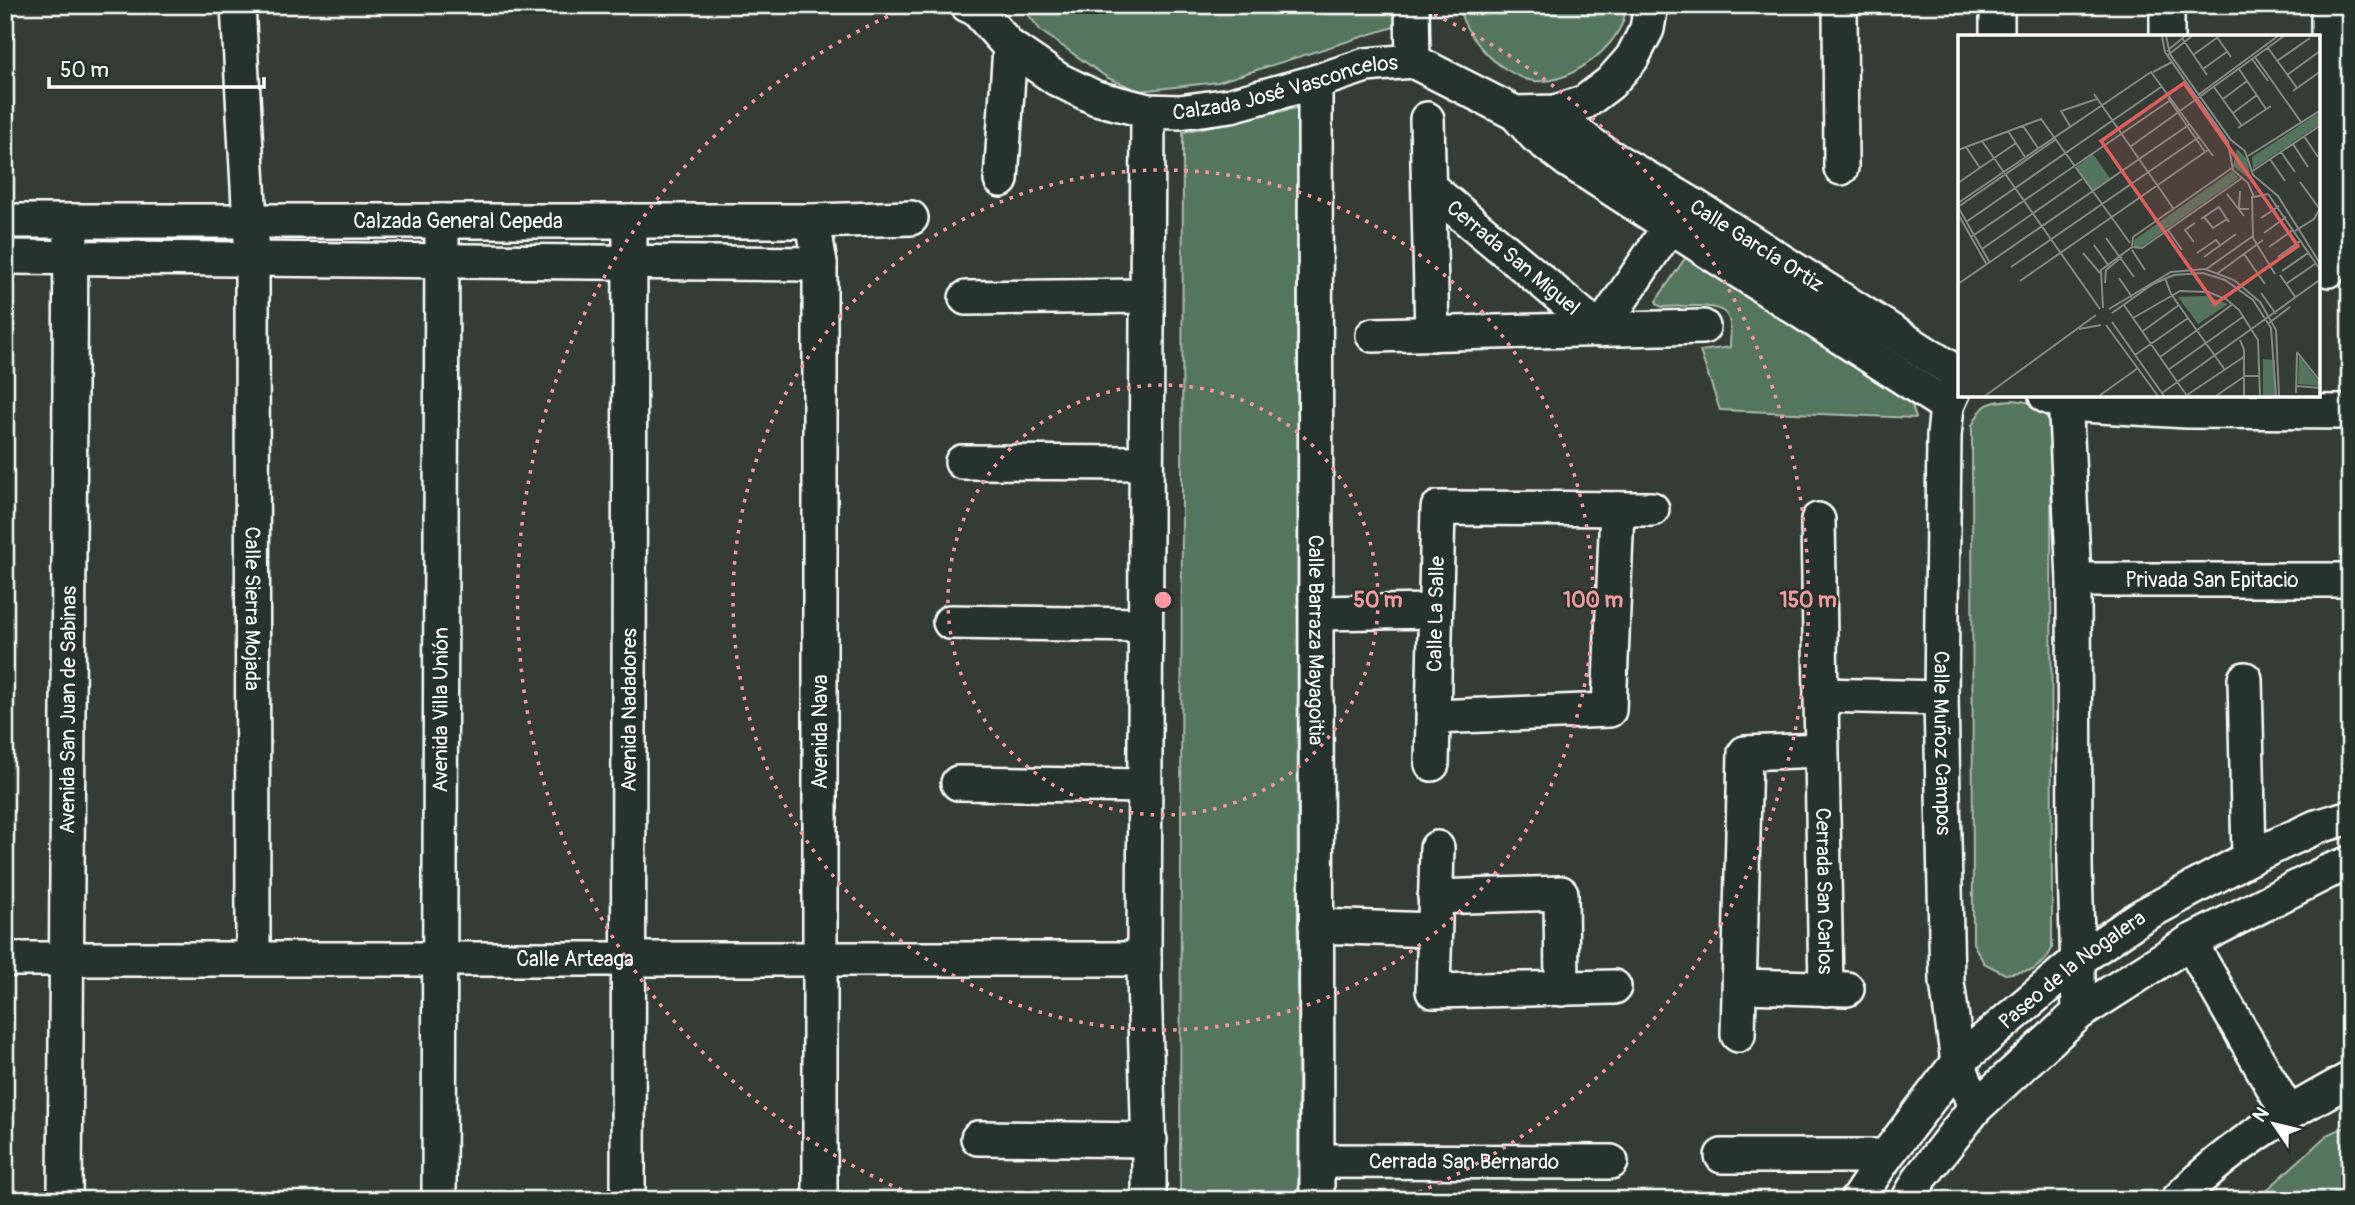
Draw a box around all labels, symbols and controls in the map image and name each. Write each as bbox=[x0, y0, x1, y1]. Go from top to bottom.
inset map bbox=[1958, 35, 2320, 397]
scale bar bbox=[49, 46, 264, 90]
street label: Calzada José Vasconcelos bbox=[1172, 49, 1399, 126]
text: 50 m bbox=[60, 57, 109, 84]
street label: Calle García Ortiz bbox=[1684, 193, 1829, 299]
street label: Cerrada San Miguel bbox=[1441, 194, 1585, 322]
street label: Calzada General Cepeda bbox=[353, 208, 563, 235]
street label: Calle Sierra Mojada bbox=[238, 526, 266, 691]
street label: Calle Barraza Mayagoitia bbox=[1302, 535, 1329, 745]
street label: Calle La Salle bbox=[1421, 555, 1451, 672]
street label: Privada San Epitacio bbox=[2125, 567, 2299, 594]
street label: Avenida San Juan de Sabinas bbox=[54, 585, 83, 834]
text: 50 m bbox=[1354, 587, 1403, 614]
text: 100 m bbox=[1563, 587, 1623, 614]
text: 150 m bbox=[1779, 587, 1837, 614]
centre of rings bbox=[1151, 588, 1175, 612]
street label: Avenida Villa Unión bbox=[427, 627, 455, 793]
street label: Avenida Nadadores bbox=[616, 627, 643, 792]
street label: Calle Muñoz Campos bbox=[1927, 651, 1957, 836]
street label: Avenida Nava bbox=[807, 674, 834, 790]
street label: Cerrada San Carlos bbox=[1809, 808, 1839, 975]
street label: Paseo de la Nogalera bbox=[1993, 904, 2151, 1036]
street label: Calle Arteaga bbox=[516, 946, 634, 973]
north arrow bbox=[2240, 1090, 2310, 1160]
text: N bbox=[2247, 1103, 2274, 1127]
street label: Cerrada San Bernardo bbox=[1369, 1148, 1559, 1176]

